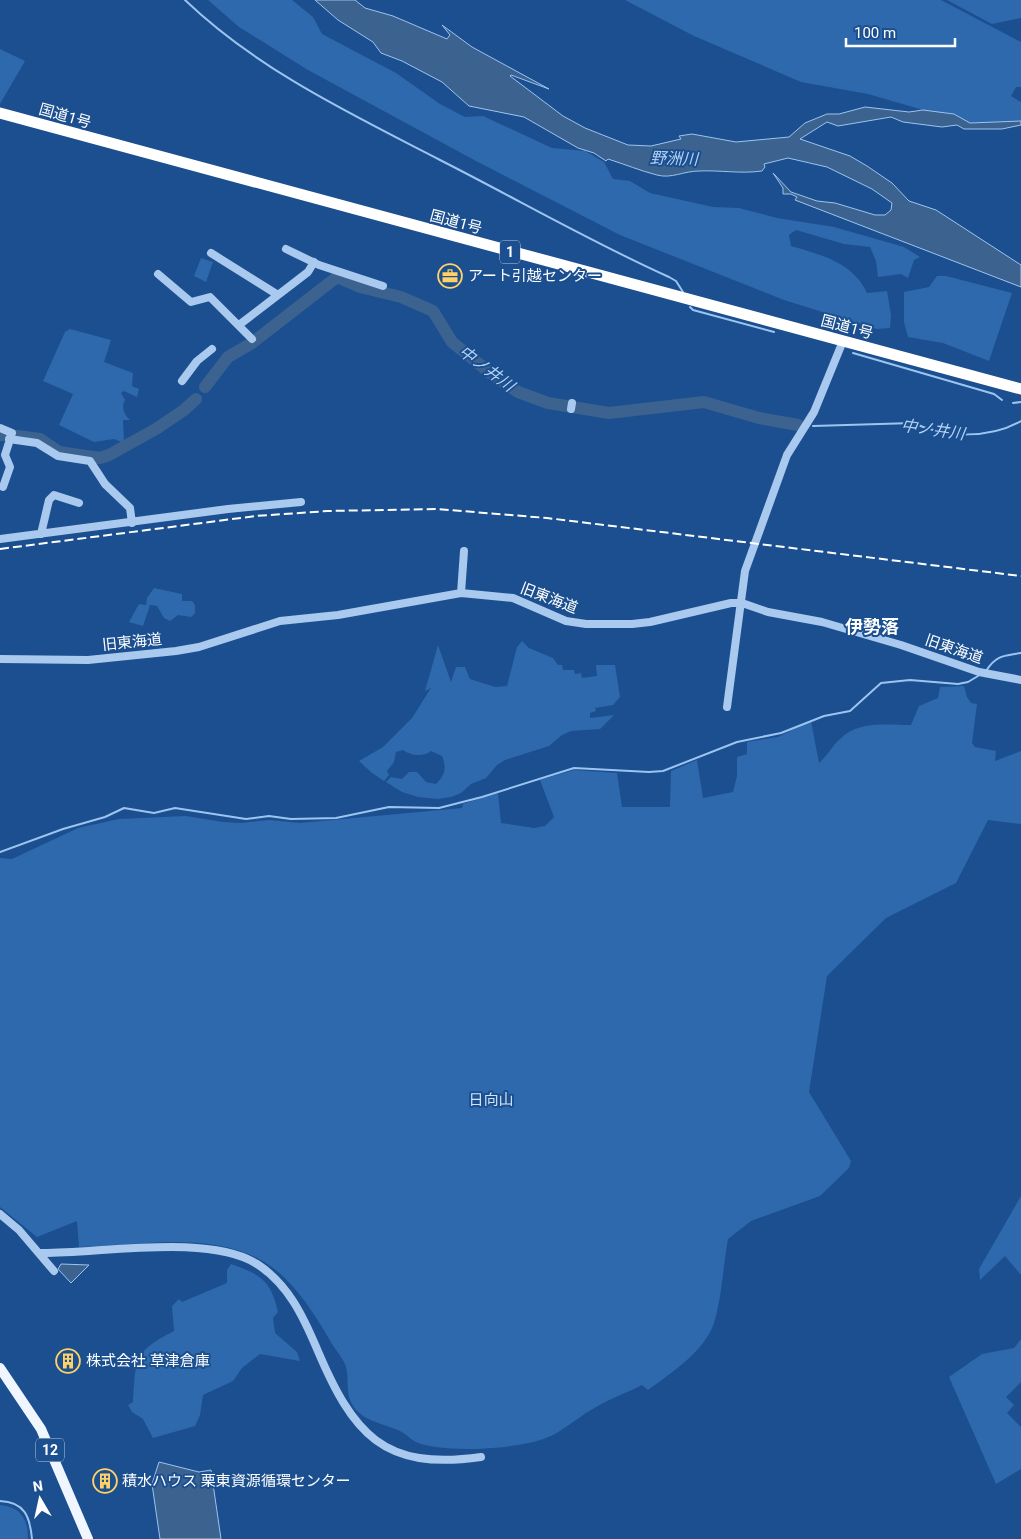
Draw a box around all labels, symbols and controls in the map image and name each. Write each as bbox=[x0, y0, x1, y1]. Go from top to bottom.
scale bar bbox=[846, 15, 955, 47]
text: 100 m bbox=[854, 24, 896, 42]
street label: 国道1号 bbox=[37, 100, 93, 132]
water label: 野洲川 bbox=[650, 148, 700, 169]
street label: 国道1号 bbox=[428, 206, 484, 238]
road number: 1 bbox=[500, 240, 520, 264]
office icon: アート引越センター bbox=[437, 263, 463, 289]
place label: アート引越センター bbox=[468, 267, 602, 285]
street label: 国道1号 bbox=[819, 311, 875, 343]
water label: 中ノ井川 bbox=[455, 342, 520, 396]
water label: 中ノ井川 bbox=[900, 416, 968, 444]
street label: 旧東海道 bbox=[518, 579, 580, 617]
district label: 伊勢落 bbox=[845, 616, 899, 637]
street label: 旧東海道 bbox=[101, 630, 163, 654]
street label: 旧東海道 bbox=[923, 631, 985, 667]
park label: 日向山 bbox=[468, 1091, 514, 1109]
building icon: 株式会社 草津倉庫 bbox=[55, 1348, 81, 1374]
place label: 株式会社 草津倉庫 bbox=[86, 1352, 210, 1370]
road number: 12 bbox=[36, 1438, 64, 1462]
building icon: 積水ハウス 栗東資源循環センター bbox=[92, 1468, 118, 1494]
place label: 積水ハウス 栗東資源循環センター bbox=[122, 1472, 351, 1490]
north arrow bbox=[15, 1474, 65, 1524]
text: N bbox=[32, 1477, 44, 1495]

